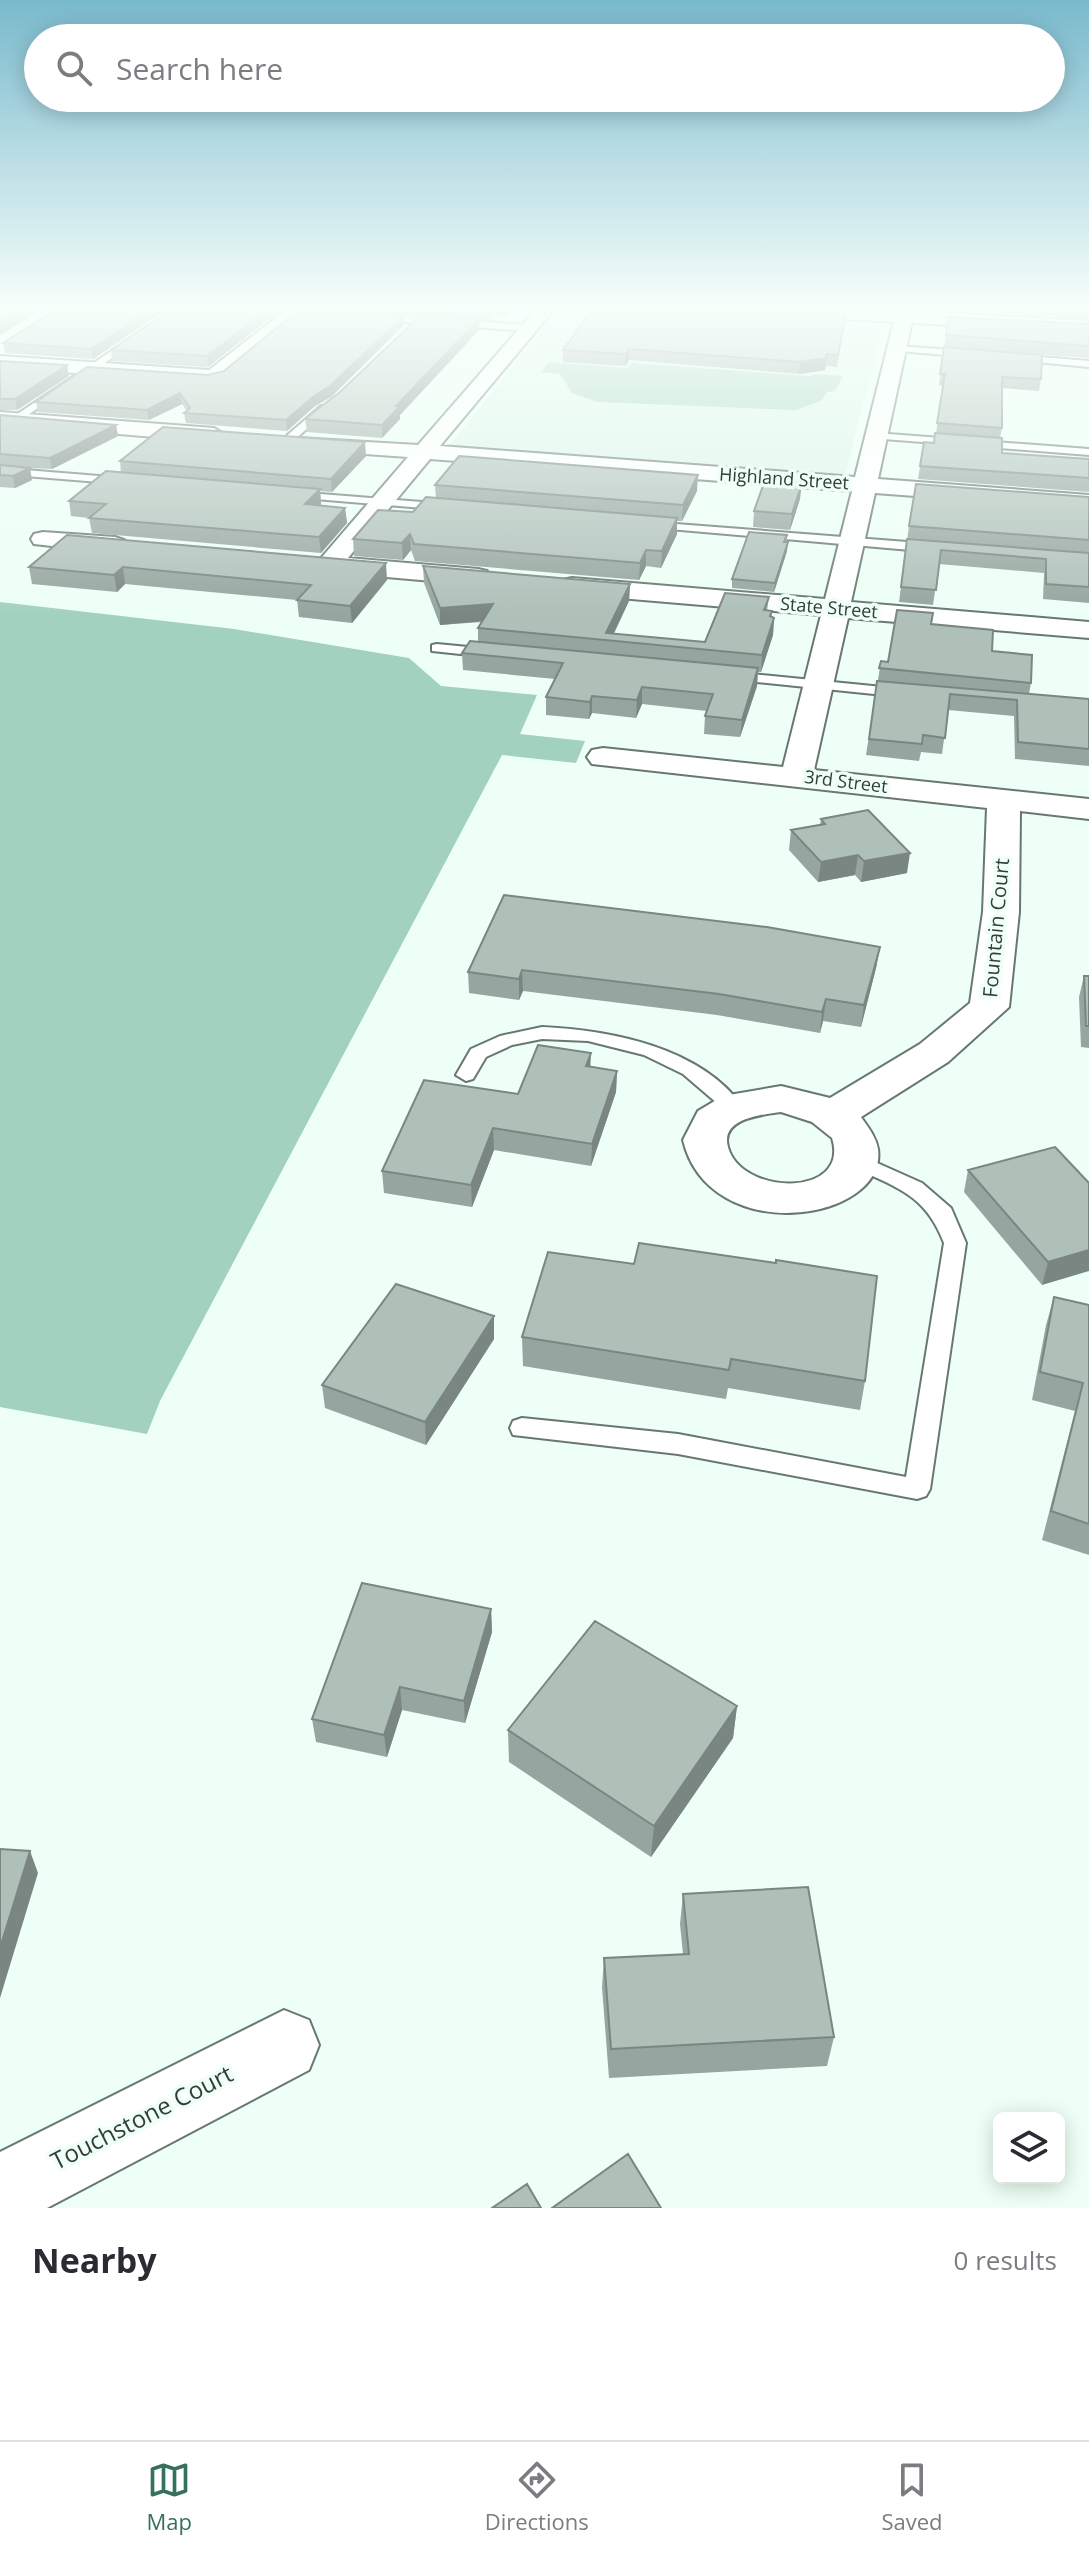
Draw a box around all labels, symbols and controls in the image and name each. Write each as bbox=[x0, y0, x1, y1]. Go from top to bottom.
search box bbox=[24, 24, 1065, 112]
icon: search bbox=[52, 46, 96, 90]
text: Search here bbox=[116, 48, 283, 89]
street label: Highland Street bbox=[718, 461, 850, 495]
street label: State Street bbox=[779, 591, 879, 623]
street label: 3rd Street bbox=[803, 764, 889, 798]
street label: Fountain Court bbox=[976, 857, 1015, 999]
street label: Touchstone Court bbox=[45, 2057, 238, 2177]
map controls bbox=[993, 2112, 1065, 2184]
button: layers bbox=[993, 2112, 1065, 2184]
text: Nearby bbox=[32, 2237, 157, 2283]
text: 0 results bbox=[954, 2242, 1057, 2278]
tab: Map bbox=[146, 2458, 192, 2536]
tab: Directions bbox=[485, 2458, 589, 2536]
tab: Saved bbox=[881, 2458, 943, 2536]

